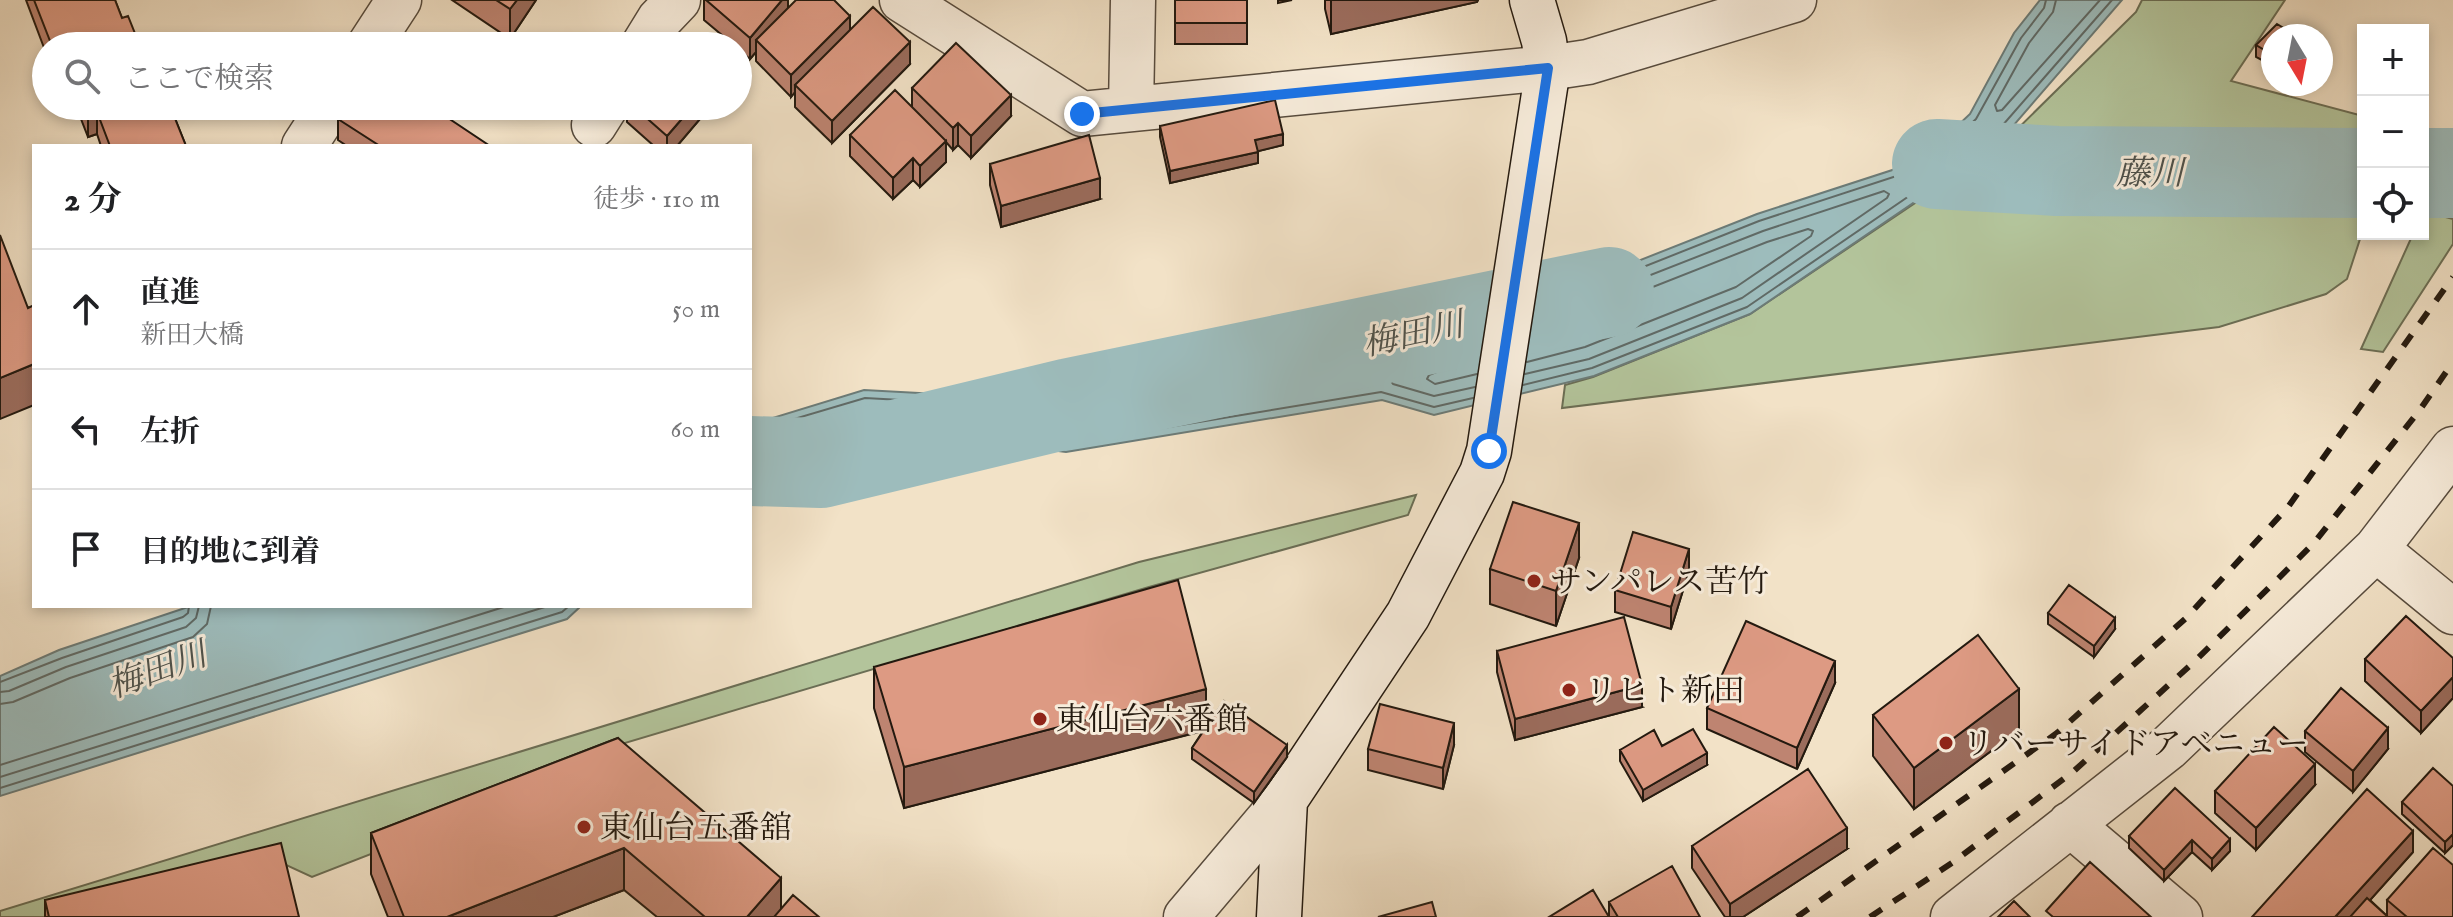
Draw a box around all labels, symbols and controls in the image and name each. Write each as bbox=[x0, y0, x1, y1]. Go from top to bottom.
north arrow bbox=[2261, 24, 2333, 96]
map controls bbox=[2357, 24, 2429, 240]
button: + bbox=[2357, 24, 2429, 96]
search box bbox=[32, 32, 752, 120]
icon: search bbox=[60, 54, 104, 98]
text: ここで検索 bbox=[124, 61, 274, 99]
route end bbox=[1064, 96, 1100, 132]
button: − bbox=[2357, 96, 2429, 168]
water label: 藤川 bbox=[2116, 153, 2188, 196]
button: locate bbox=[2357, 168, 2429, 240]
text: 2 分 bbox=[64, 179, 121, 222]
text: 徒歩 · 110 m bbox=[593, 183, 720, 216]
text: 直進 bbox=[140, 275, 200, 313]
icon: ahead bbox=[64, 287, 108, 331]
text: 50 m bbox=[672, 293, 720, 326]
water label: 梅田川 bbox=[1359, 303, 1472, 367]
text: 新田大橋 bbox=[140, 319, 244, 352]
icon: left bbox=[64, 407, 108, 451]
text: 60 m bbox=[671, 413, 720, 446]
text: 左折 bbox=[140, 414, 200, 452]
route start bbox=[1471, 433, 1507, 469]
icon: arrive bbox=[64, 527, 108, 571]
text: 目的地に到着 bbox=[140, 534, 320, 572]
place label: サンパレス苦竹 bbox=[1550, 563, 1769, 604]
marker: サンパレス苦竹 bbox=[1525, 572, 1543, 590]
water label: 梅田川 bbox=[103, 632, 217, 709]
place label: リヒト新田 bbox=[1585, 672, 1745, 713]
marker: リヒト新田 bbox=[1560, 681, 1578, 699]
place label: 東仙台六番館 bbox=[1056, 701, 1248, 742]
marker: 東仙台六番館 bbox=[1031, 710, 1049, 728]
place label: リバーサイドアベニュー bbox=[1962, 725, 2309, 766]
marker: リバーサイドアベニュー bbox=[1937, 734, 1955, 752]
place label: 東仙台五番舘 bbox=[600, 809, 792, 850]
marker: 東仙台五番舘 bbox=[575, 818, 593, 836]

